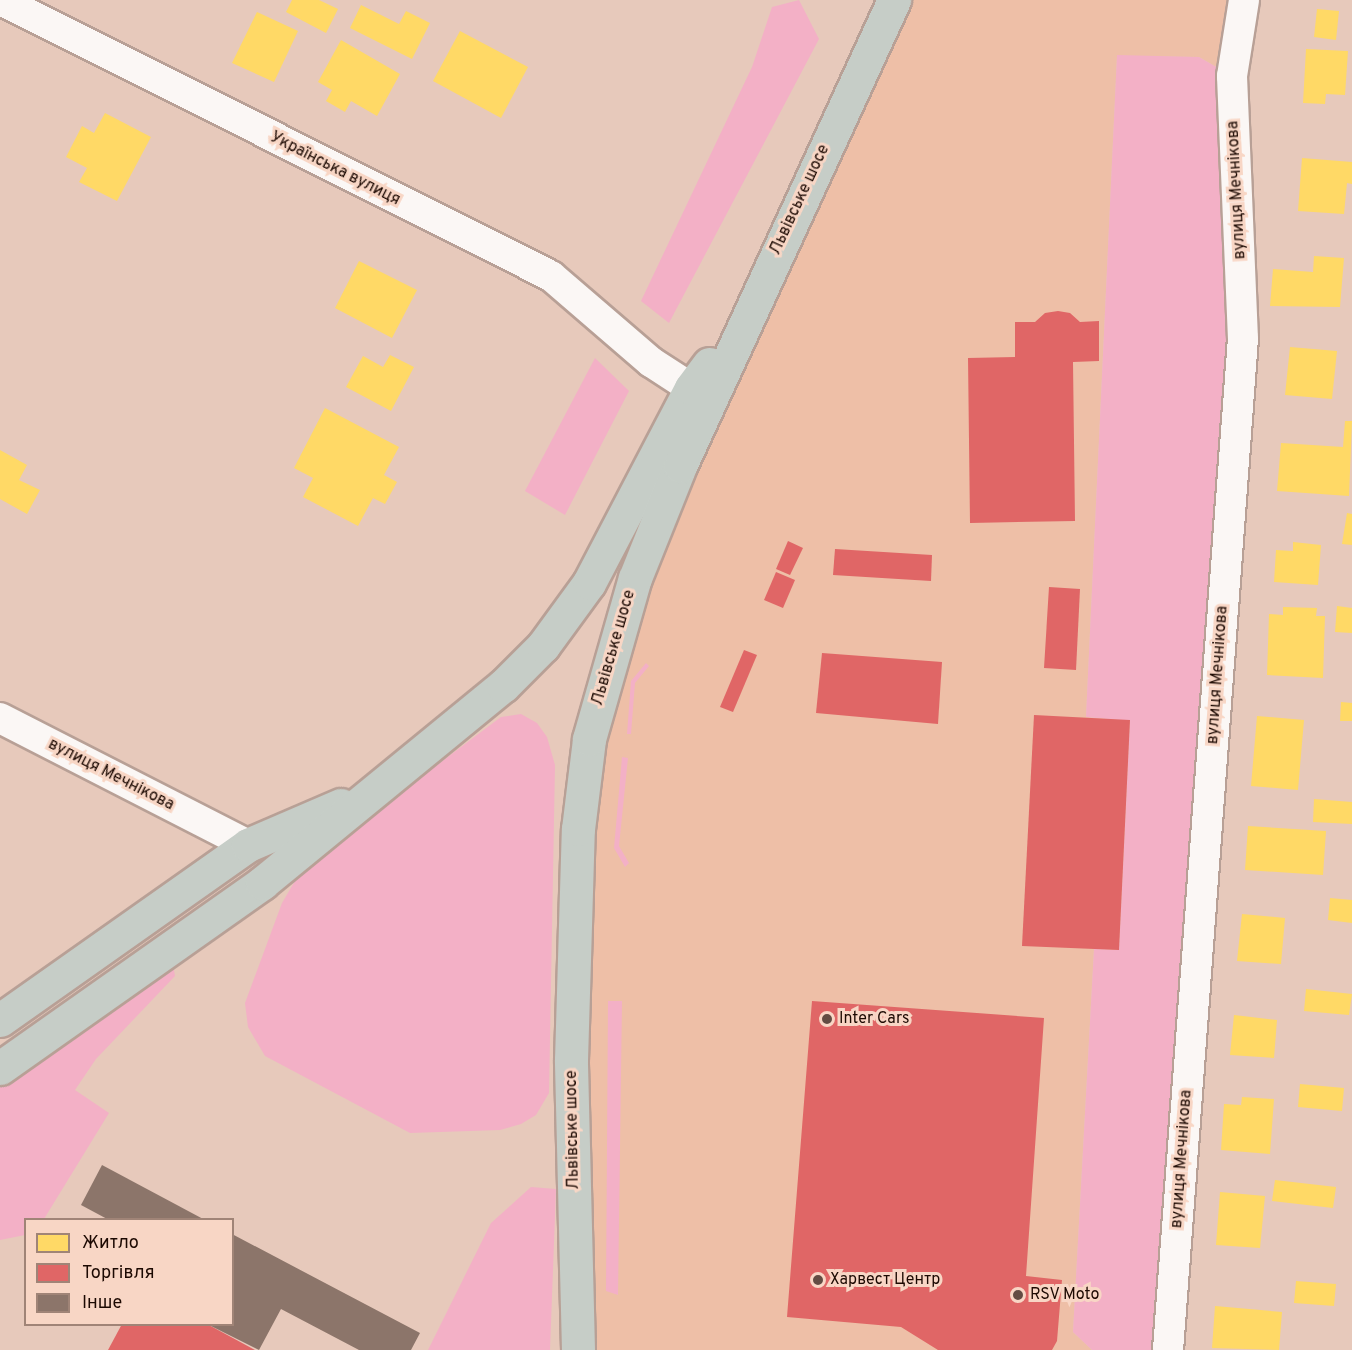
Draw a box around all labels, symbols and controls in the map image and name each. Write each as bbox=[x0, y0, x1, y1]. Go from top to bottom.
street label: вулиця Мечнікова bbox=[1224, 120, 1250, 260]
street label: Українська вулиця bbox=[267, 128, 403, 210]
street label: Львівське шосе bbox=[766, 142, 834, 258]
street label: Львівське шосе bbox=[588, 588, 640, 708]
street label: вулиця Мечнікова bbox=[1204, 605, 1232, 745]
street label: вулиця Мечнікова bbox=[45, 735, 177, 815]
place label: Inter Cars bbox=[839, 1009, 909, 1029]
marker: Inter Cars bbox=[820, 1012, 834, 1026]
street label: Львівське шосе bbox=[562, 1070, 584, 1190]
street label: вулиця Мечнікова bbox=[1168, 1089, 1196, 1229]
legend bbox=[24, 1218, 234, 1326]
text: Житло bbox=[82, 1232, 139, 1255]
text: Торгівля bbox=[82, 1262, 155, 1285]
place label: Харвест Центр bbox=[830, 1270, 940, 1290]
marker: Харвест Центр bbox=[811, 1273, 825, 1287]
place label: RSV Moto bbox=[1030, 1285, 1100, 1305]
marker: RSV Moto bbox=[1011, 1288, 1025, 1302]
text: Інше bbox=[82, 1292, 122, 1315]

